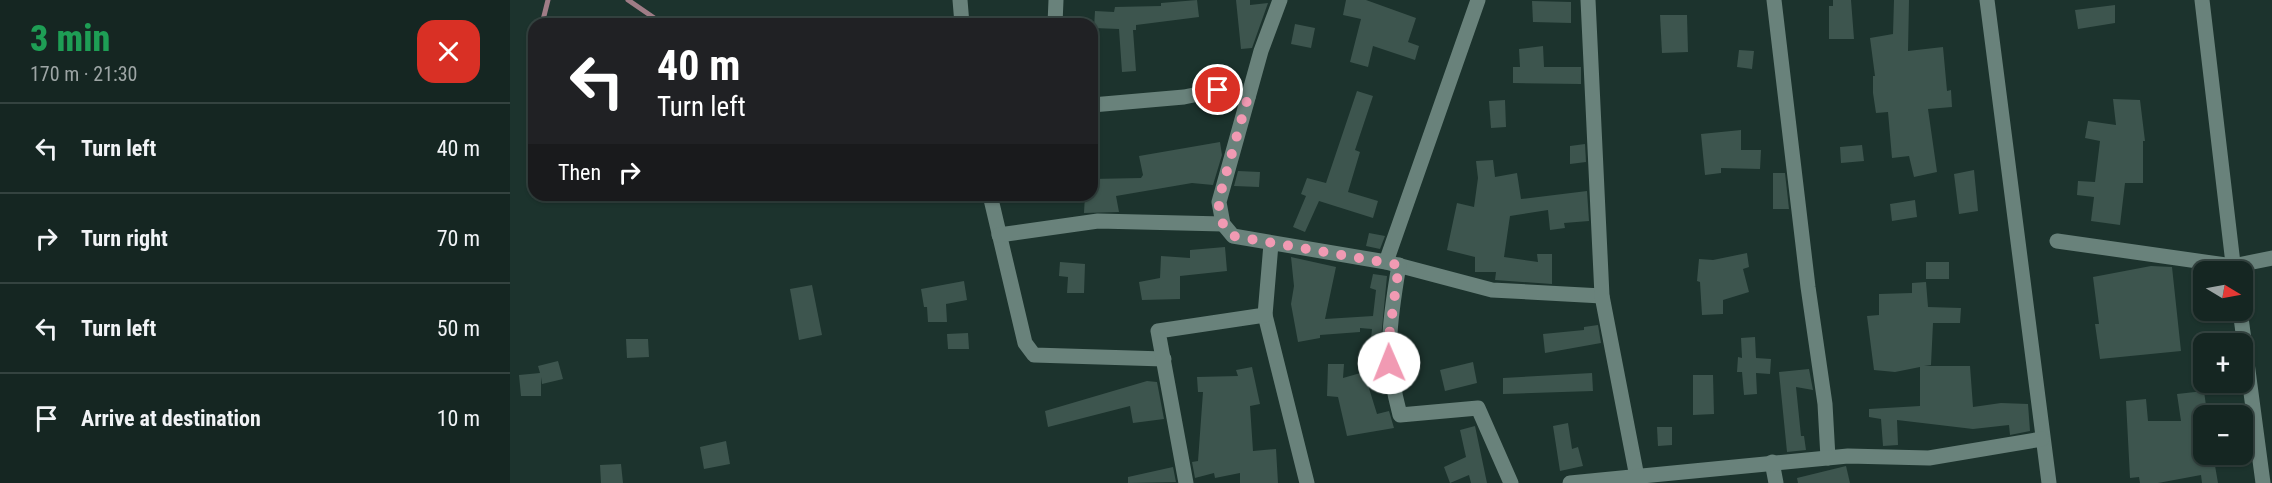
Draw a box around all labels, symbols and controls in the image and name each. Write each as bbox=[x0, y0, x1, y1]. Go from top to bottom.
text: 3 min bbox=[30, 18, 110, 60]
button: close bbox=[417, 20, 480, 83]
text: 40 m bbox=[657, 41, 740, 90]
icon: left bbox=[558, 42, 636, 120]
text: 170 m · 21:30 bbox=[30, 62, 137, 86]
pin bbox=[1192, 64, 1243, 115]
icon: arrive bbox=[1201, 73, 1234, 106]
text: Turn left bbox=[657, 91, 746, 123]
icon: left bbox=[30, 132, 63, 165]
text: Turn left bbox=[81, 136, 156, 161]
text: 40 m bbox=[437, 136, 480, 161]
icon: right bbox=[613, 156, 646, 189]
text: Then bbox=[558, 160, 601, 185]
icon: right bbox=[30, 222, 63, 255]
text: Turn right bbox=[81, 226, 168, 251]
text: 70 m bbox=[437, 226, 480, 251]
north arrow bbox=[2193, 261, 2253, 321]
map controls bbox=[2193, 261, 2253, 465]
icon: left bbox=[30, 312, 63, 345]
text: Turn left bbox=[81, 316, 156, 341]
text: 50 m bbox=[437, 316, 480, 341]
position arrow bbox=[1357, 331, 1421, 395]
button: + bbox=[2193, 333, 2253, 393]
icon: arrive bbox=[30, 402, 63, 435]
button: − bbox=[2193, 405, 2253, 465]
text: Arrive at destination bbox=[81, 406, 261, 431]
text: 10 m bbox=[437, 406, 480, 431]

